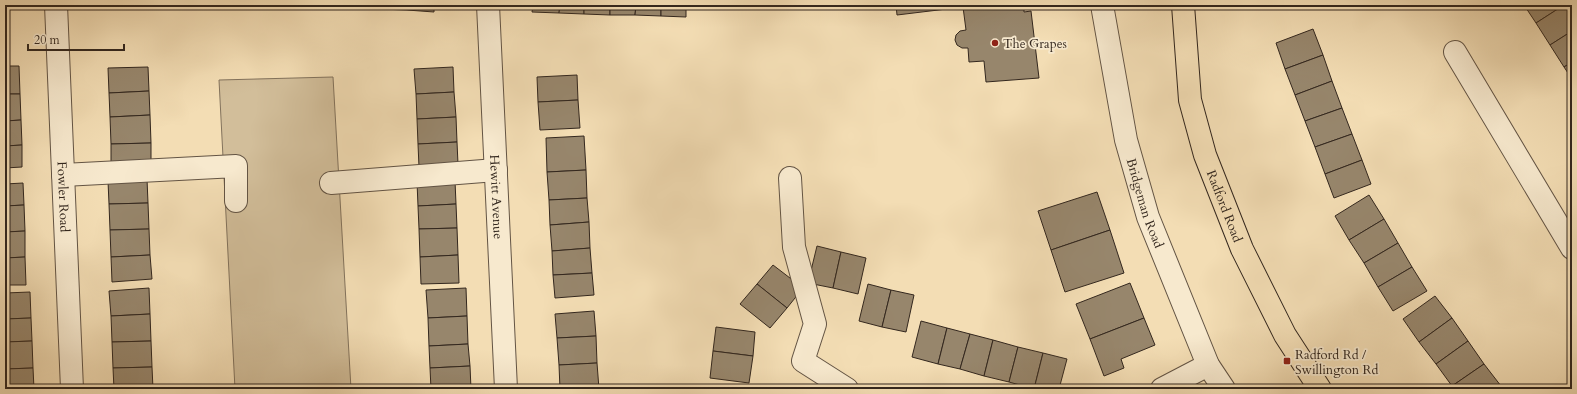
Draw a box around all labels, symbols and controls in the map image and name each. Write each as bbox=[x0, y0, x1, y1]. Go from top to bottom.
scale bar bbox=[28, 26, 124, 52]
text: 20 m bbox=[34, 32, 61, 48]
place label: The Grapes bbox=[1003, 35, 1067, 53]
marker: The Grapes bbox=[990, 38, 1000, 48]
street label: Hewitt Avenue bbox=[485, 154, 507, 240]
street label: Bridgeman Road bbox=[1122, 156, 1168, 251]
street label: Fowler Road bbox=[53, 161, 73, 233]
street label: Radford Road bbox=[1202, 167, 1246, 245]
place label: Radford Rd / Swillington Rd bbox=[1295, 346, 1379, 379]
marker: Radford Rd / Swillington Rd bbox=[1282, 356, 1292, 366]

